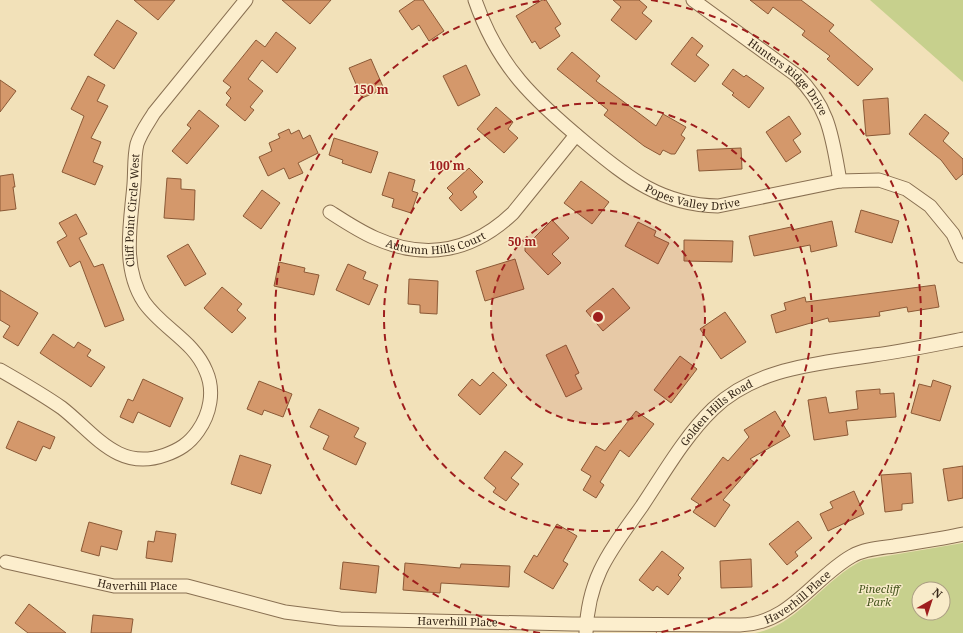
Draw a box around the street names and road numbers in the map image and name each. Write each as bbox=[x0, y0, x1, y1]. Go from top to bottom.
street label: Hunters Ridge Drive bbox=[745, 34, 832, 118]
street label: Cliff Point Circle West bbox=[121, 153, 142, 268]
street label: Popes Valley Drive bbox=[643, 180, 741, 213]
street label: Autumn Hills Court bbox=[384, 228, 488, 257]
street label: Golden Hills Road bbox=[676, 375, 755, 449]
street label: Haverhill Place bbox=[762, 567, 833, 627]
street label: Haverhill Place bbox=[96, 575, 178, 593]
street label: Haverhill Place bbox=[417, 613, 498, 629]

